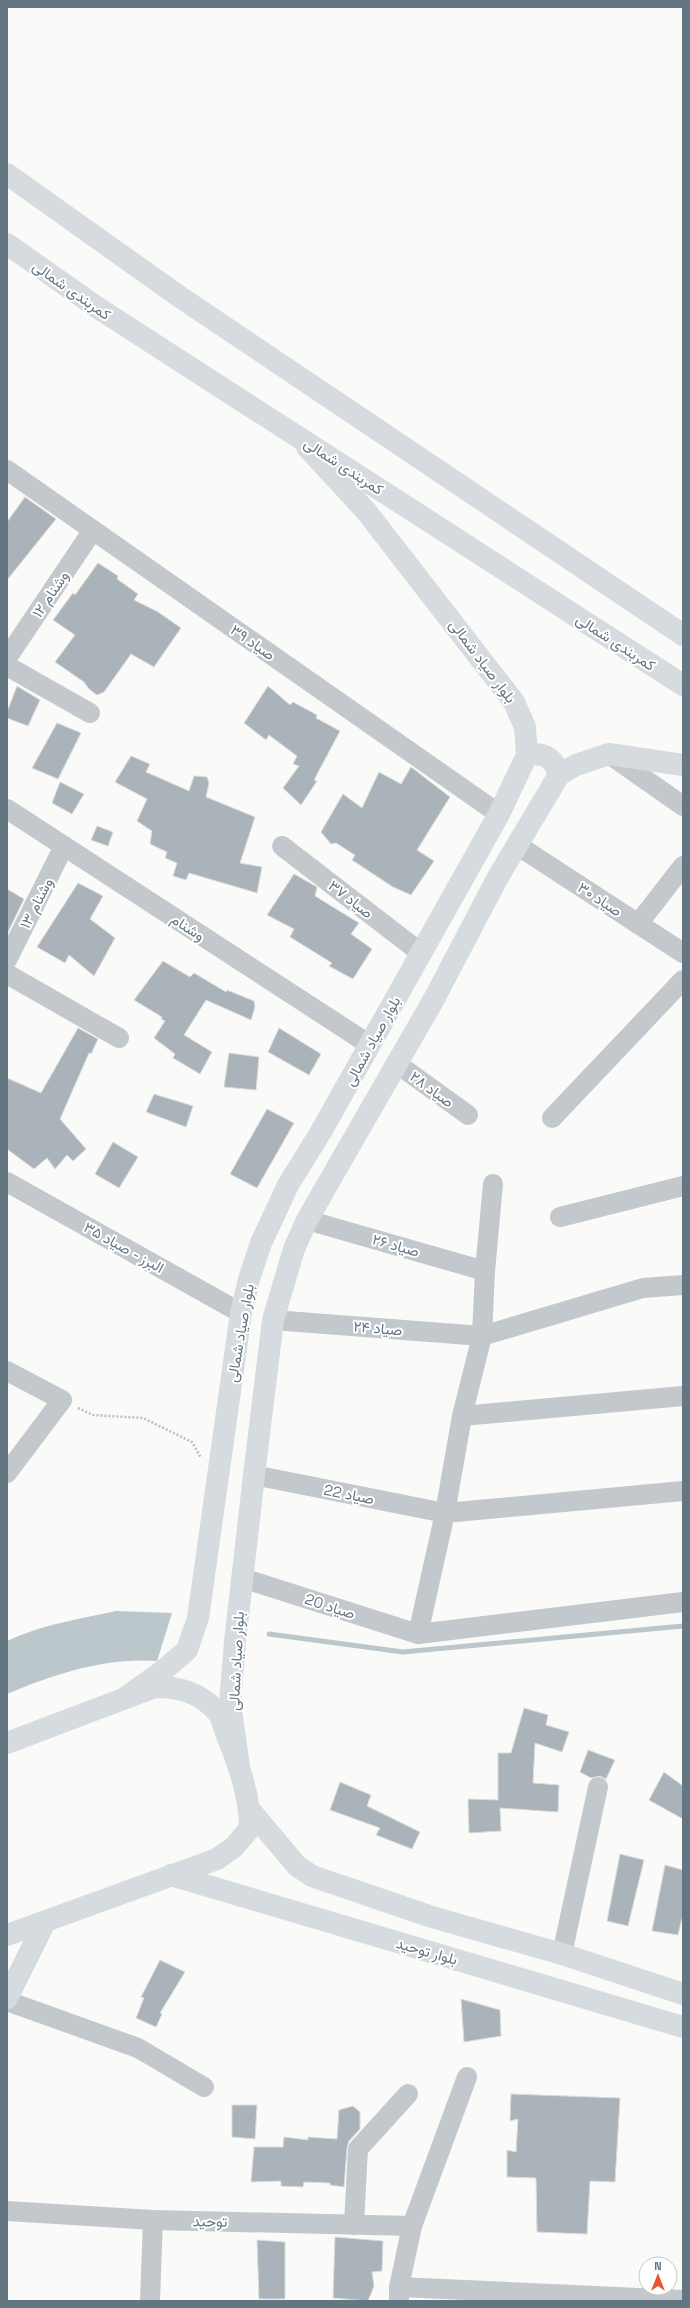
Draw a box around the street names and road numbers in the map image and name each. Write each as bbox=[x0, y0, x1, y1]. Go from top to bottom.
street label: کمربندی شمالی bbox=[29, 256, 115, 325]
street label: کمربندی شمالی bbox=[300, 433, 388, 500]
street label: وشنام ۱۲ bbox=[27, 567, 73, 622]
street label: کمربندی شمالی bbox=[572, 609, 660, 676]
street label: بلوار صیاد شمالی bbox=[445, 615, 521, 707]
street label: صیاد ۳۹ bbox=[227, 620, 279, 664]
street label: وشنام ۱۳ bbox=[15, 874, 58, 932]
street label: صیاد ۳۷ bbox=[325, 876, 377, 922]
street label: صیاد ۳۰ bbox=[574, 878, 626, 920]
street label: وشنام bbox=[167, 909, 208, 946]
street label: بلوار صیاد شمالی bbox=[340, 993, 405, 1090]
street label: صیاد ۲۸ bbox=[406, 1067, 458, 1111]
street label: البرز - صیاد ۳۵ bbox=[80, 1217, 168, 1277]
street label: صیاد ۲۶ bbox=[370, 1229, 422, 1261]
street label: بلوار صیاد شمالی bbox=[222, 1282, 259, 1384]
street label: صیاد ۲۴ bbox=[353, 1316, 403, 1340]
street label: صیاد 22 bbox=[322, 1480, 376, 1508]
street label: صیاد 20 bbox=[303, 1589, 357, 1623]
street label: بلوار صیاد شمالی bbox=[224, 1611, 249, 1711]
street label: بلوار توحید bbox=[394, 1933, 460, 1969]
street label: توحید bbox=[192, 2211, 228, 2231]

